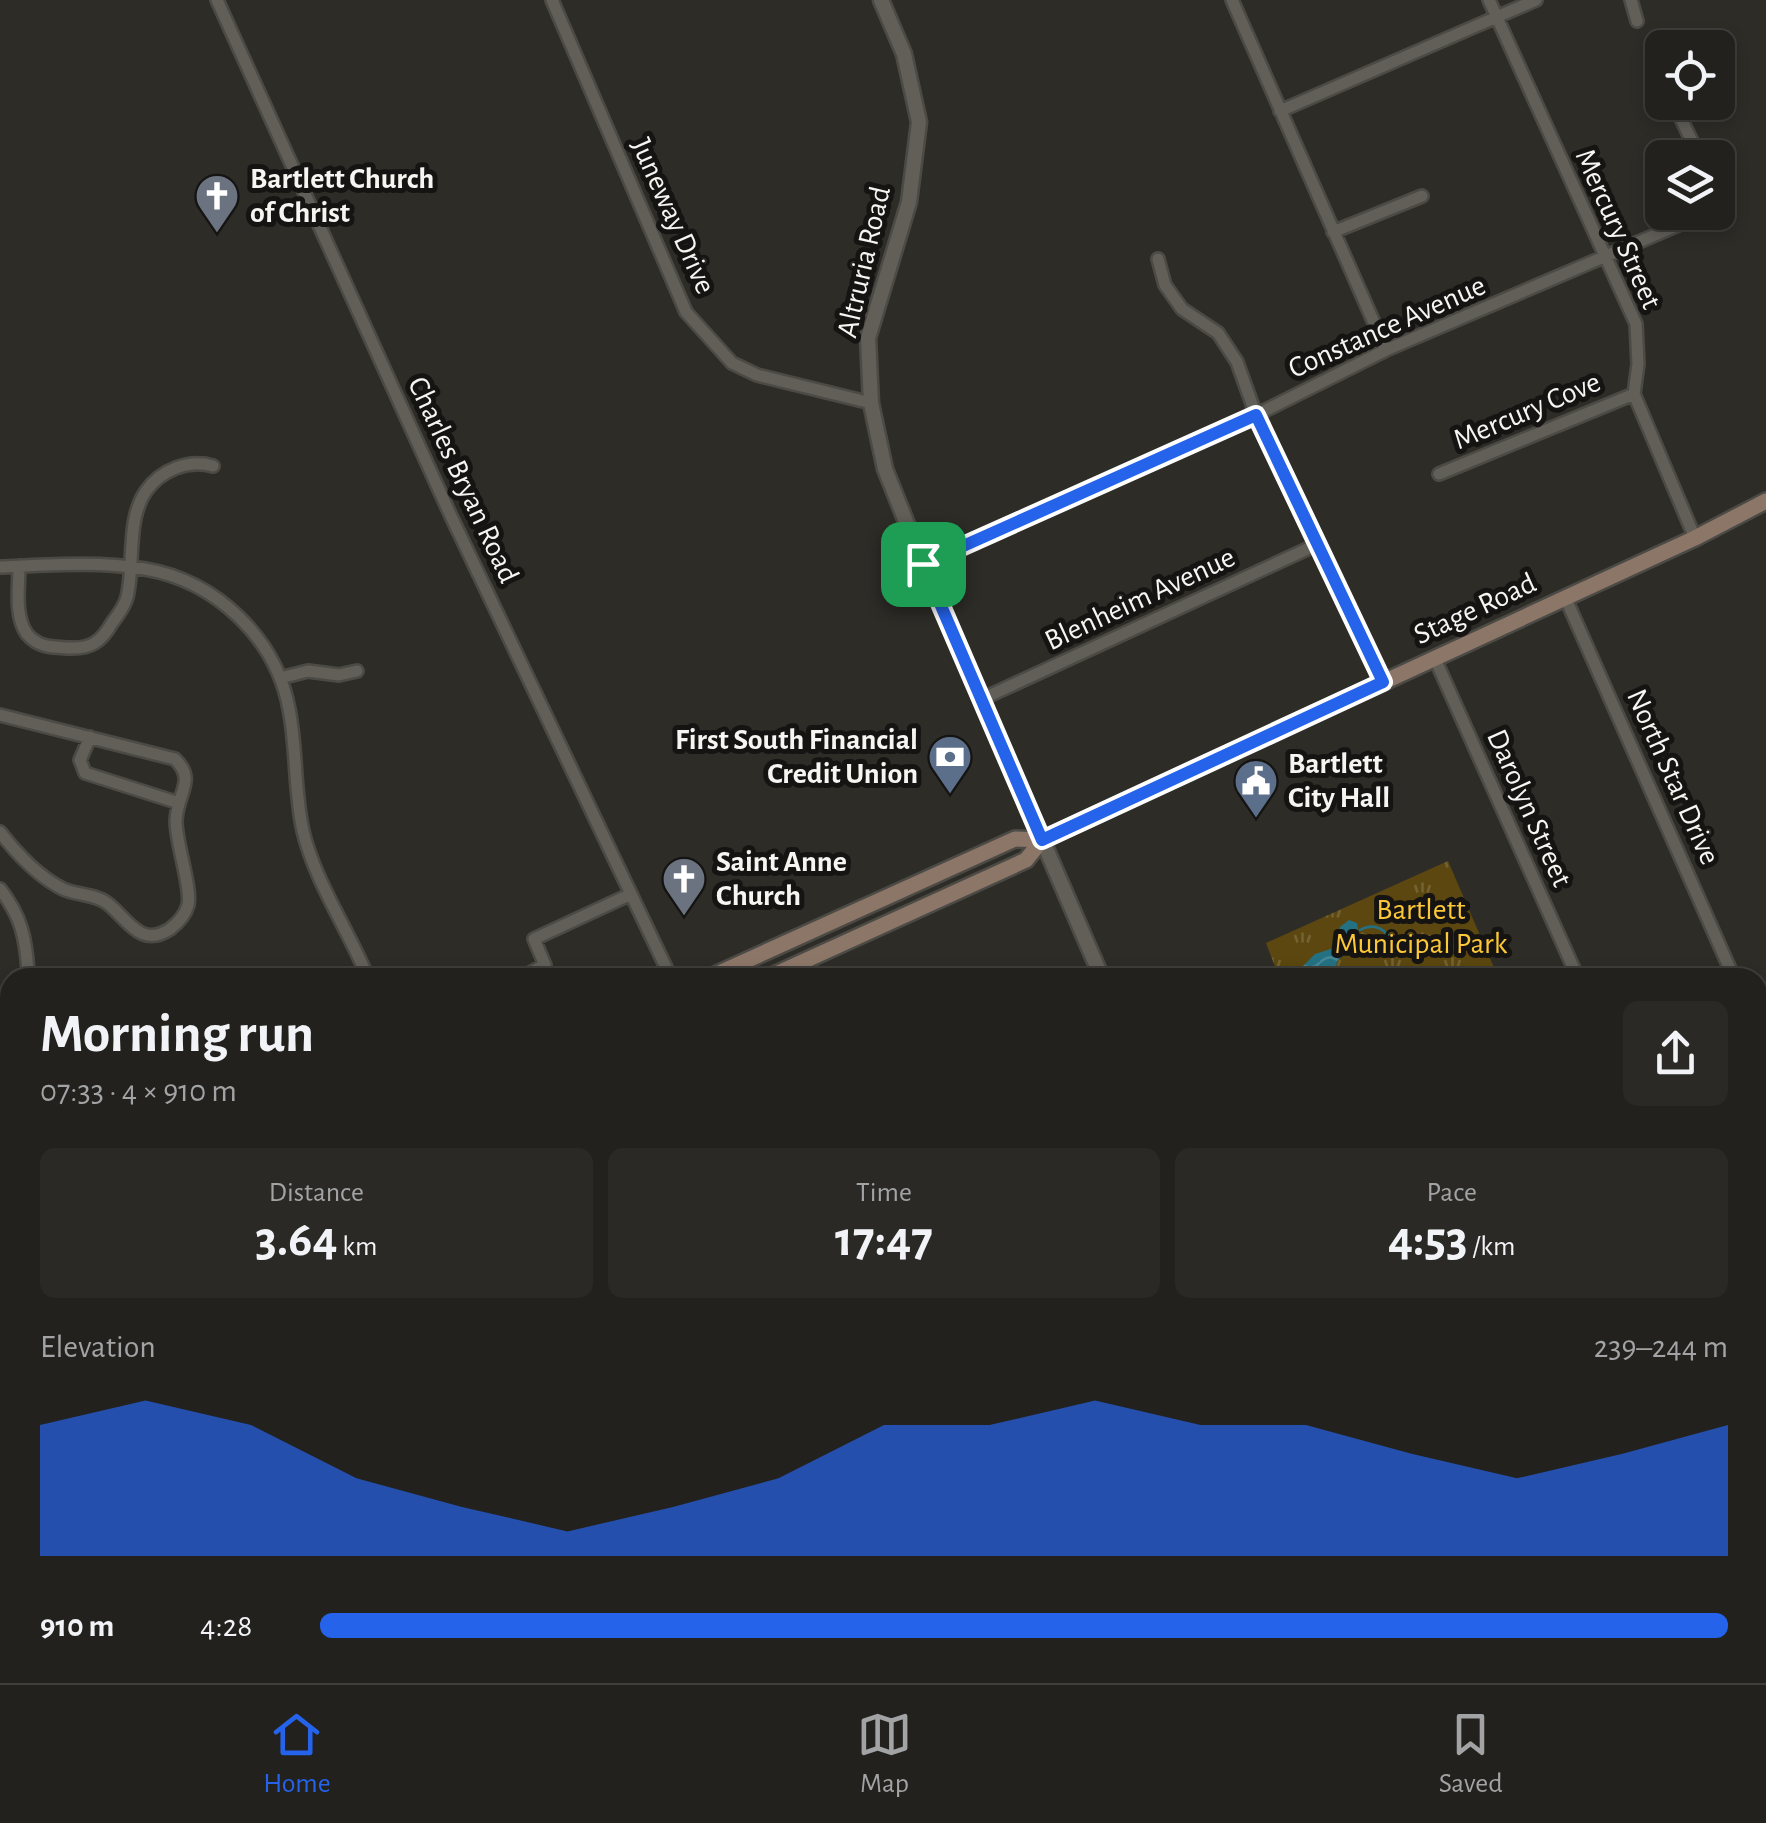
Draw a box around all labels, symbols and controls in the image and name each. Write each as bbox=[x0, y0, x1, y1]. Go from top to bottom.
map controls bbox=[1645, 30, 1735, 230]
button: locate bbox=[1645, 30, 1735, 120]
street label: Juneway Drive bbox=[625, 134, 721, 298]
button: layers bbox=[1645, 140, 1735, 230]
street label: Mercury Street bbox=[1569, 145, 1667, 314]
place label: Bartlett Church of Christ bbox=[250, 164, 434, 228]
church icon: Bartlett Church of Christ bbox=[194, 173, 240, 234]
street label: Altruria Road bbox=[832, 183, 896, 341]
street label: Constance Avenue bbox=[1284, 270, 1490, 384]
street label: Mercury Cove bbox=[1449, 367, 1605, 455]
street label: Charles Bryan Road bbox=[402, 372, 524, 588]
pin bbox=[881, 522, 966, 607]
icon: arrive bbox=[896, 537, 951, 592]
street label: Blenheim Avenue bbox=[1040, 542, 1240, 656]
street label: Stage Road bbox=[1409, 568, 1541, 650]
street label: North Star Drive bbox=[1621, 685, 1725, 869]
place label: First South Financial Credit Union bbox=[675, 725, 918, 789]
street label: Darolyn Street bbox=[1481, 725, 1577, 891]
bank icon: First South Financial Credit Union bbox=[927, 734, 973, 795]
place label: Bartlett City Hall bbox=[1288, 749, 1390, 813]
public building icon: Bartlett City Hall bbox=[1233, 758, 1279, 819]
place label: Saint Anne Church bbox=[716, 847, 847, 911]
church icon: Saint Anne Church bbox=[661, 856, 707, 917]
park label: Bartlett Municipal Park bbox=[1335, 895, 1508, 959]
button: share bbox=[1623, 1001, 1728, 1106]
text: Morning run bbox=[40, 1007, 314, 1062]
text: 07:33 · 4 × 910 m bbox=[40, 1075, 237, 1107]
text: Distance bbox=[269, 1179, 364, 1207]
text: Time bbox=[856, 1179, 912, 1207]
text: Pace bbox=[1426, 1179, 1477, 1207]
text: 3.64 bbox=[255, 1215, 338, 1265]
text: 17:47 bbox=[835, 1215, 933, 1265]
text: 4:53 bbox=[1388, 1215, 1468, 1265]
text: km bbox=[338, 1233, 377, 1261]
text: /km bbox=[1468, 1233, 1515, 1261]
text: Elevation bbox=[40, 1331, 156, 1363]
text: 239–244 m bbox=[1594, 1331, 1728, 1363]
text: 910 m bbox=[40, 1610, 114, 1642]
text: 4:28 bbox=[200, 1610, 252, 1642]
tab: Home bbox=[263, 1707, 331, 1801]
tab: Map bbox=[857, 1707, 912, 1801]
tab: Saved bbox=[1439, 1707, 1503, 1801]

